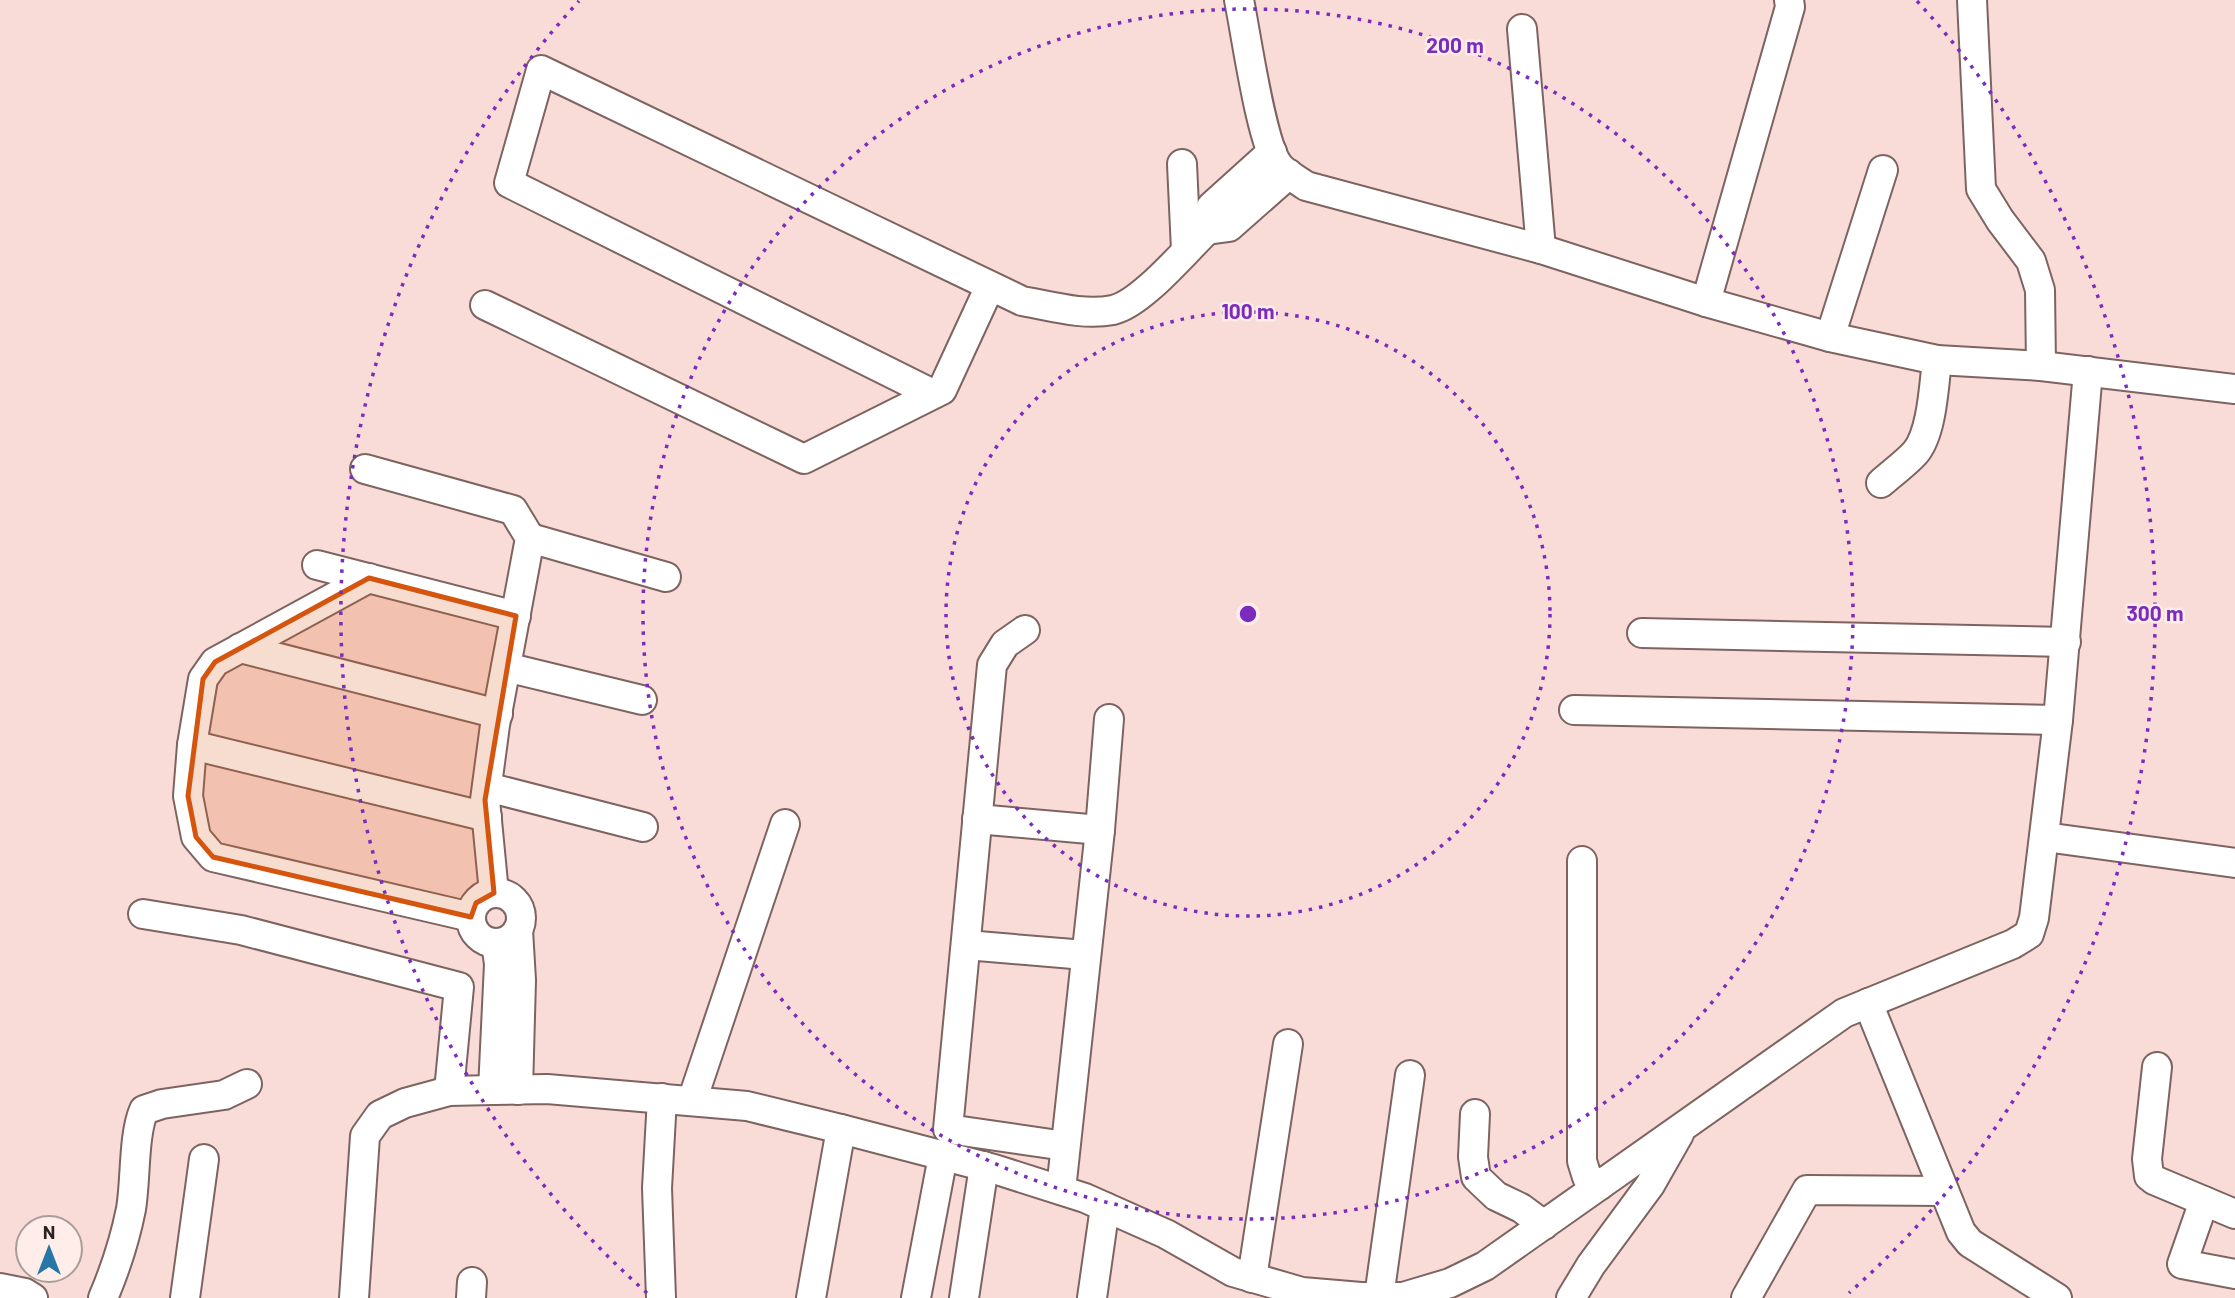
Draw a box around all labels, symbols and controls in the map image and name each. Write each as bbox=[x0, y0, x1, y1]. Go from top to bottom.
text: 200 m bbox=[1426, 32, 1484, 57]
text: 100 m bbox=[1221, 298, 1275, 323]
text: 300 m bbox=[2126, 600, 2184, 625]
centre of rings bbox=[1236, 602, 1260, 626]
north arrow bbox=[14, 1214, 84, 1284]
text: N bbox=[43, 1220, 55, 1243]

